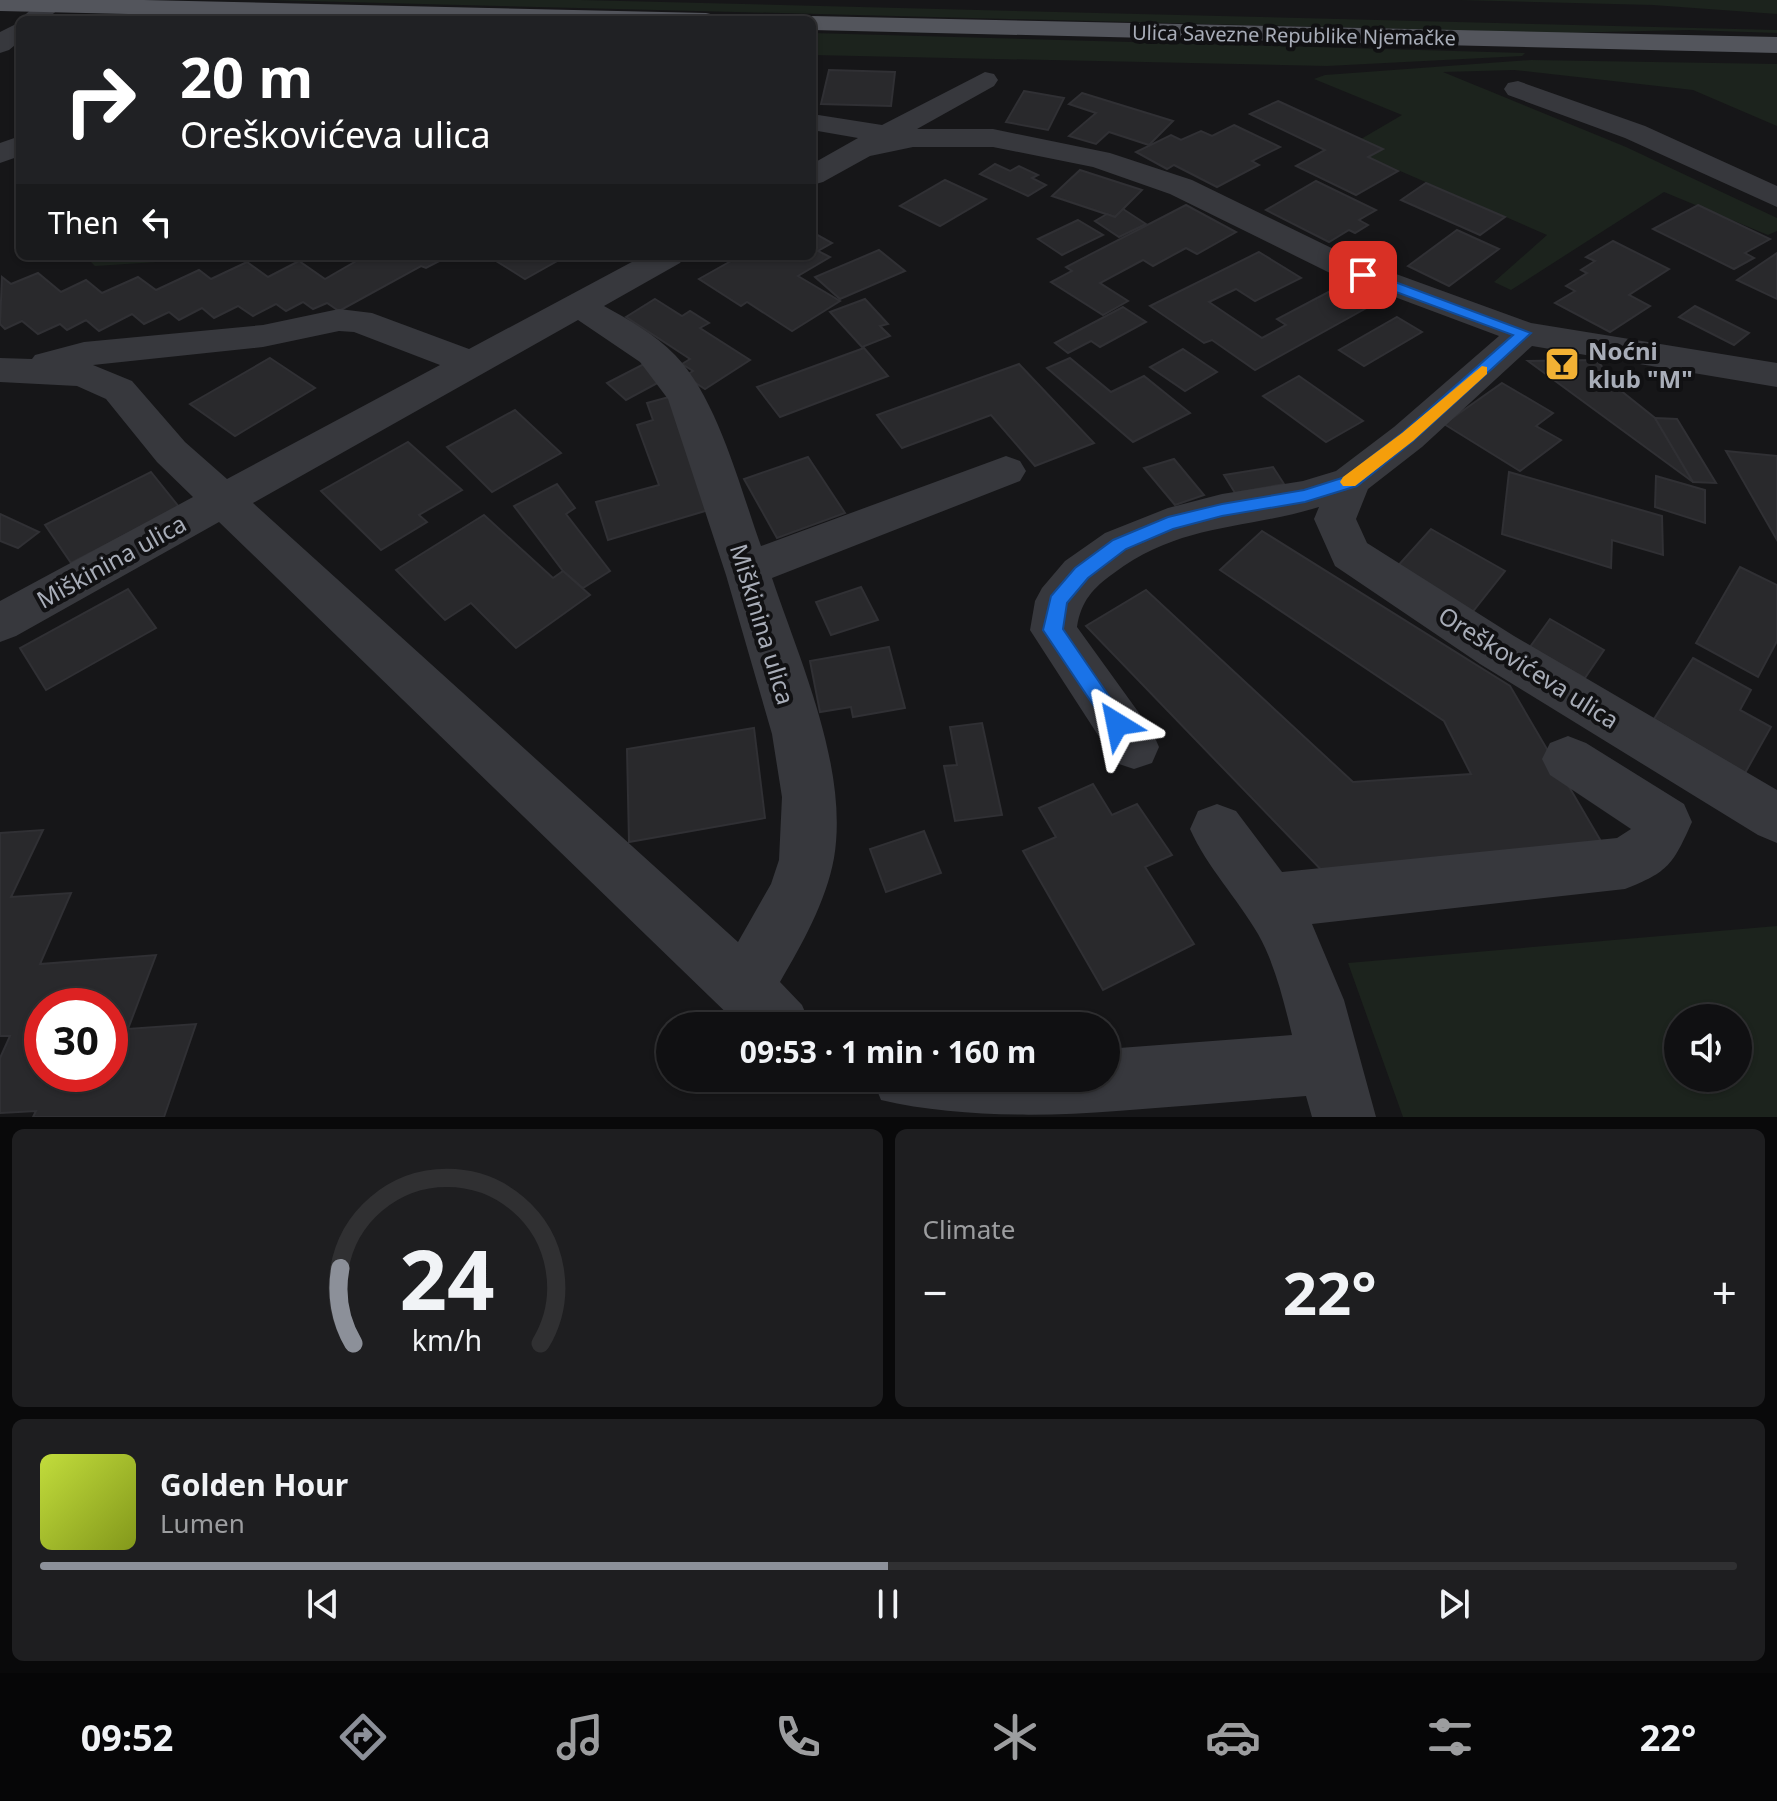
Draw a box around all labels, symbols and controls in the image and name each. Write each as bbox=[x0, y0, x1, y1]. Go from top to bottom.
street label: Ulica Savezne Republike Njemačke bbox=[1132, 19, 1456, 51]
text: 20 m bbox=[180, 38, 313, 114]
icon: right bbox=[48, 48, 152, 152]
text: Oreškovićeva ulica bbox=[180, 110, 491, 159]
icon: left bbox=[135, 200, 179, 244]
text: Then bbox=[48, 202, 119, 243]
pin bbox=[1329, 241, 1397, 309]
icon: arrive bbox=[1341, 253, 1385, 297]
place label: Noćni klub "M" bbox=[1588, 334, 1693, 395]
bar icon: Noćni klub "M" bbox=[1543, 345, 1581, 383]
street label: Miškinina ulica bbox=[30, 506, 192, 616]
street label: Miškinina ulica bbox=[723, 540, 803, 708]
street label: Oreškovićeva ulica bbox=[1432, 598, 1626, 736]
position arrow bbox=[1075, 682, 1159, 766]
speed limit sign: 30 bbox=[24, 988, 128, 1092]
map controls bbox=[1664, 1004, 1752, 1092]
button: sound bbox=[1664, 1004, 1752, 1092]
text: 09:53 · 1 min · 160 m bbox=[740, 1031, 1036, 1072]
text: Climate bbox=[923, 1211, 1015, 1247]
text: 24 bbox=[400, 1221, 495, 1334]
text: 22° bbox=[1283, 1251, 1377, 1333]
text: − bbox=[923, 1262, 948, 1322]
text: + bbox=[1712, 1262, 1737, 1322]
text: km/h bbox=[412, 1320, 482, 1359]
text: Golden Hour bbox=[160, 1464, 348, 1505]
text: Lumen bbox=[160, 1505, 245, 1541]
icon: previous bbox=[301, 1582, 345, 1626]
icon: pause bbox=[866, 1582, 910, 1626]
icon: next bbox=[1432, 1582, 1476, 1626]
icon: directions bbox=[335, 1709, 391, 1765]
icon: music bbox=[552, 1709, 608, 1765]
icon: phone bbox=[770, 1709, 826, 1765]
icon: climate bbox=[987, 1709, 1043, 1765]
icon: car bbox=[1205, 1709, 1261, 1765]
icon: filters bbox=[1422, 1709, 1478, 1765]
text: 09:52 bbox=[81, 1713, 173, 1762]
text: 22° bbox=[1640, 1713, 1696, 1762]

